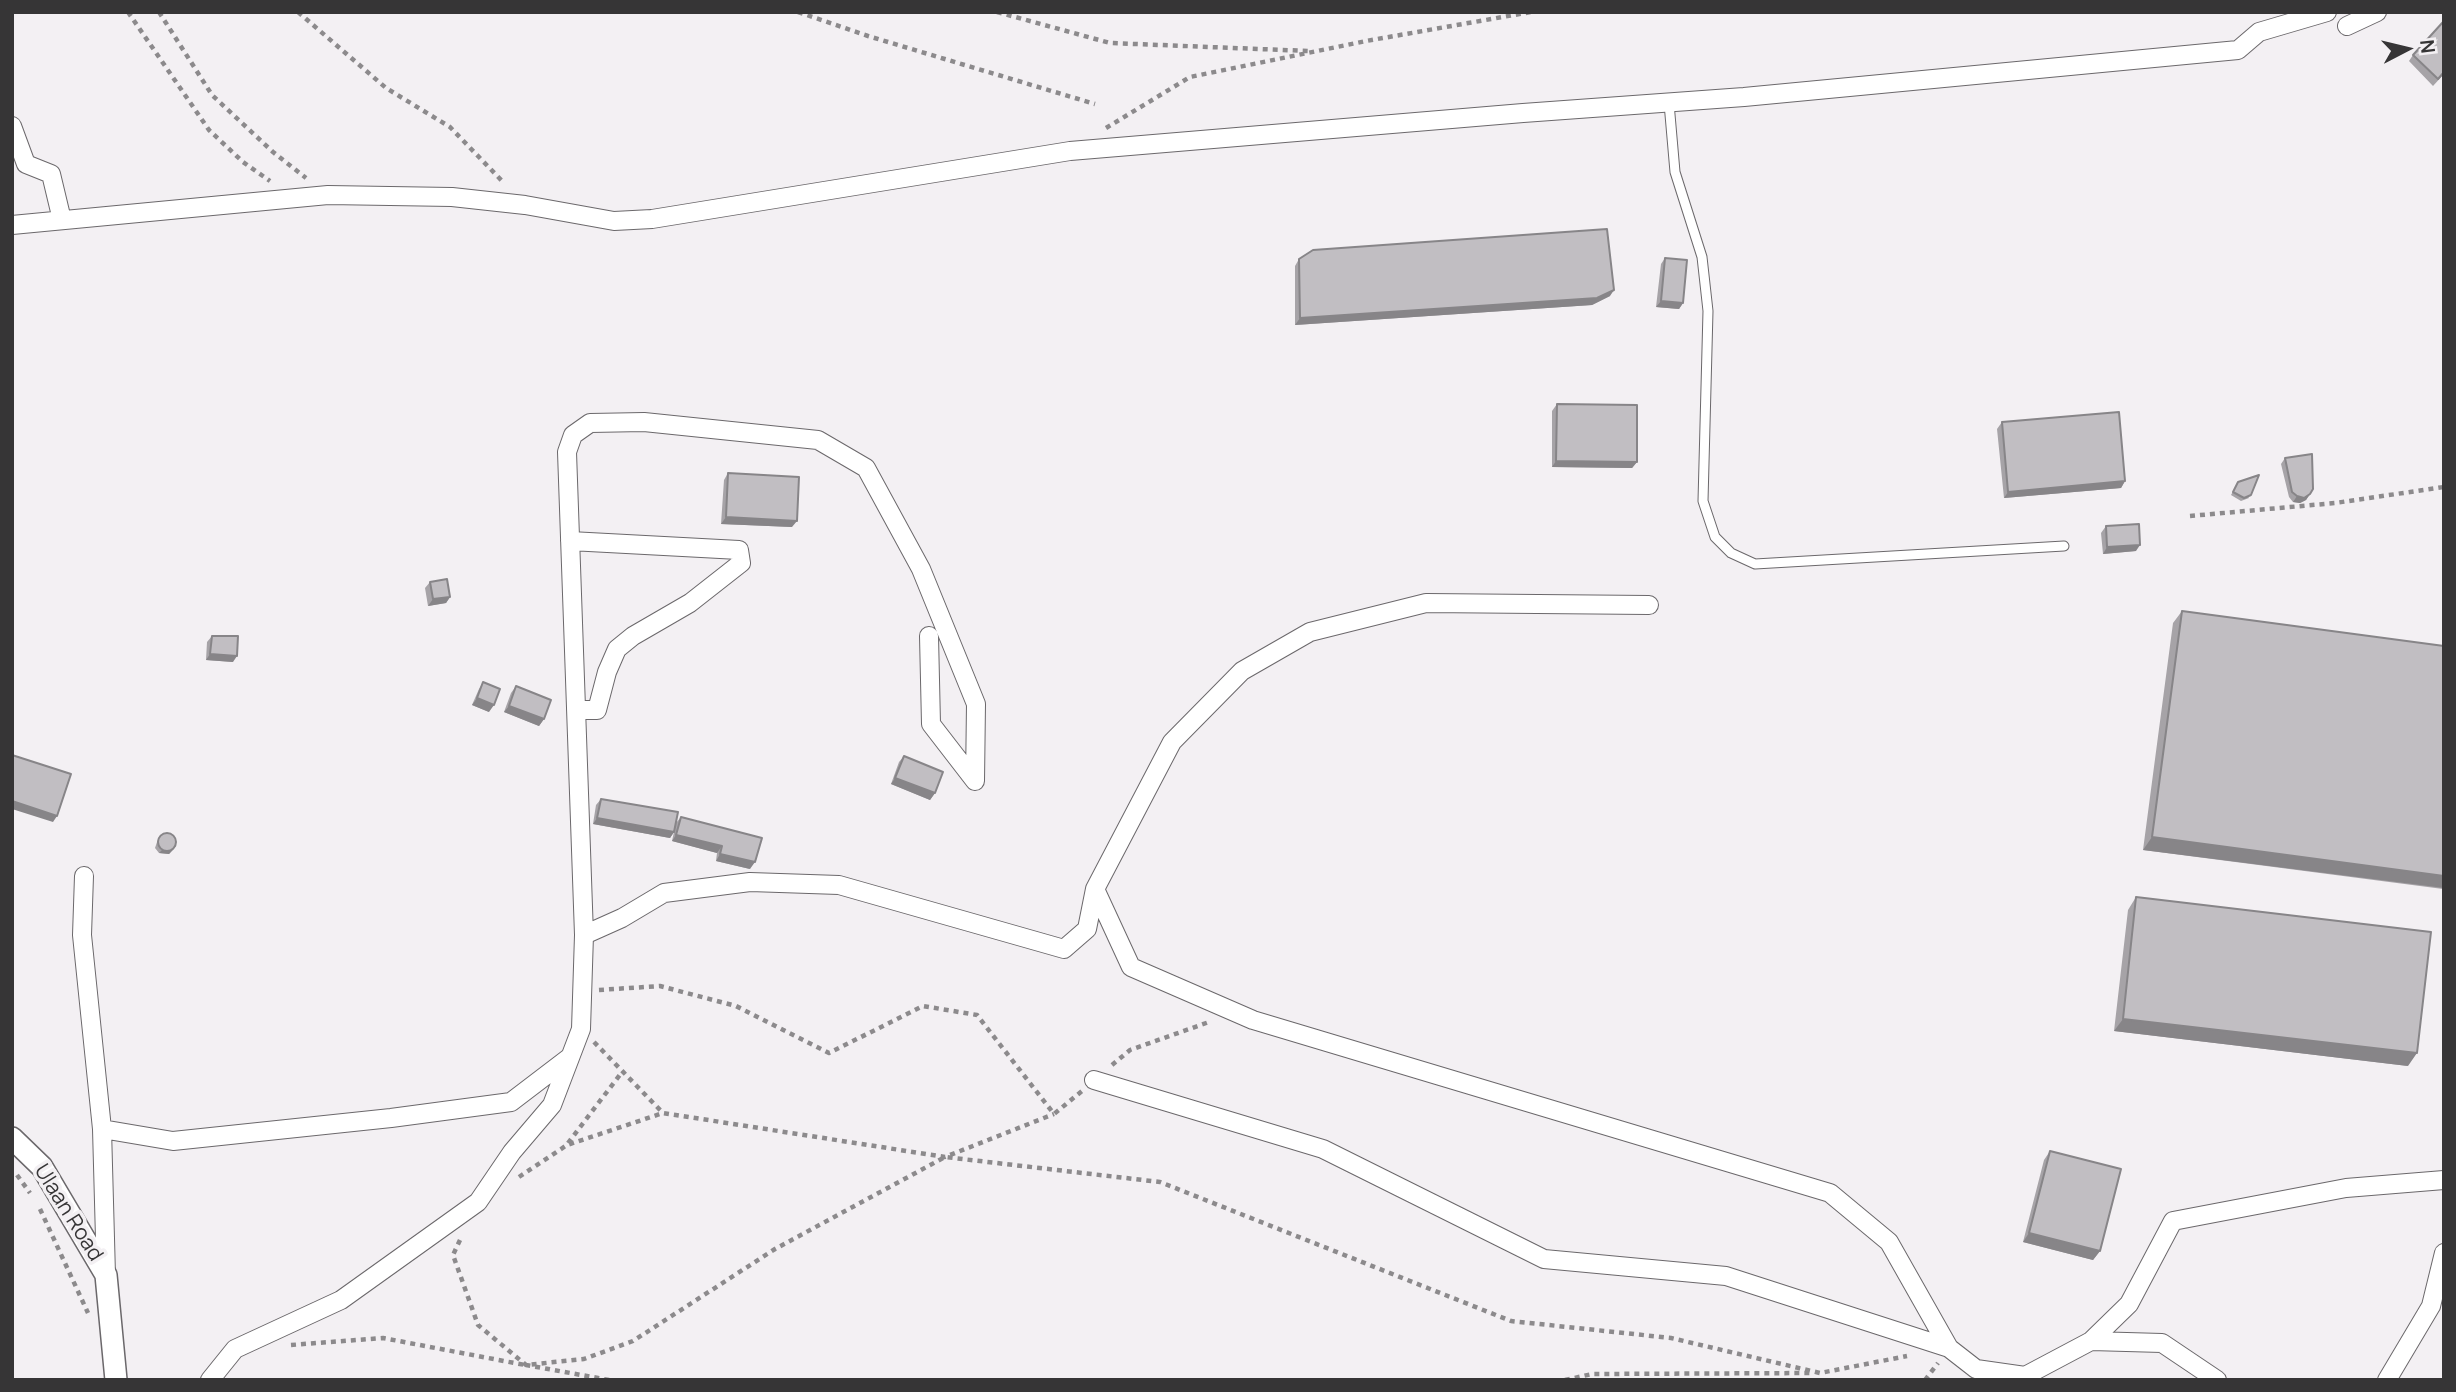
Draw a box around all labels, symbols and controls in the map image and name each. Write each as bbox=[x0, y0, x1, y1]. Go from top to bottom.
north arrow bbox=[2372, 14, 2442, 84]
text: N bbox=[2414, 38, 2442, 55]
street label: Ulaan Road bbox=[28, 1160, 108, 1266]

